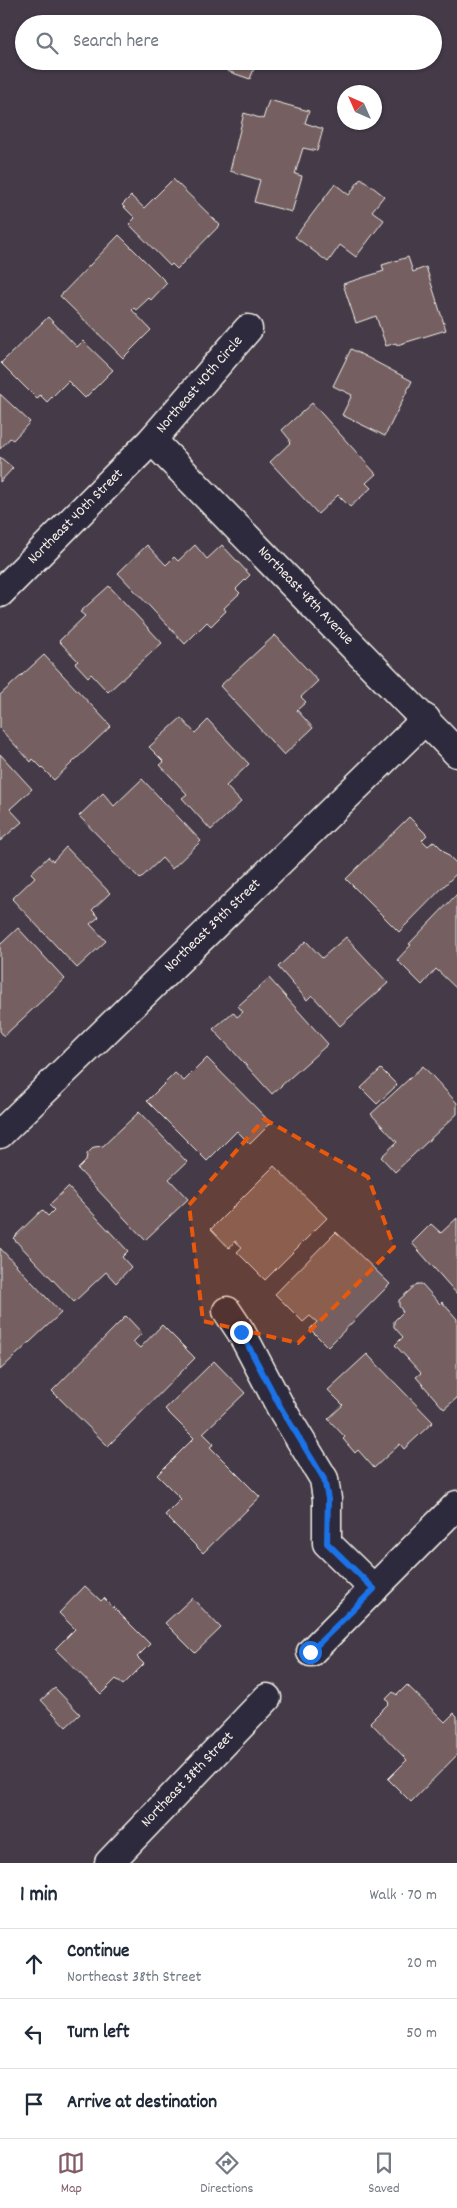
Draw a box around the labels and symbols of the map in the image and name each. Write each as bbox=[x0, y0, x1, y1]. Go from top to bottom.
north arrow bbox=[337, 85, 382, 130]
street label: Northeast 40th Circle bbox=[151, 331, 249, 439]
street label: Northeast 40th Street bbox=[23, 464, 129, 570]
street label: Northeast 48th Avenue bbox=[252, 542, 358, 651]
street label: Northeast 39th Street bbox=[160, 874, 267, 978]
route end bbox=[230, 1321, 253, 1344]
route start bbox=[299, 1641, 322, 1664]
street label: Northeast 38th Street bbox=[136, 1727, 240, 1833]

